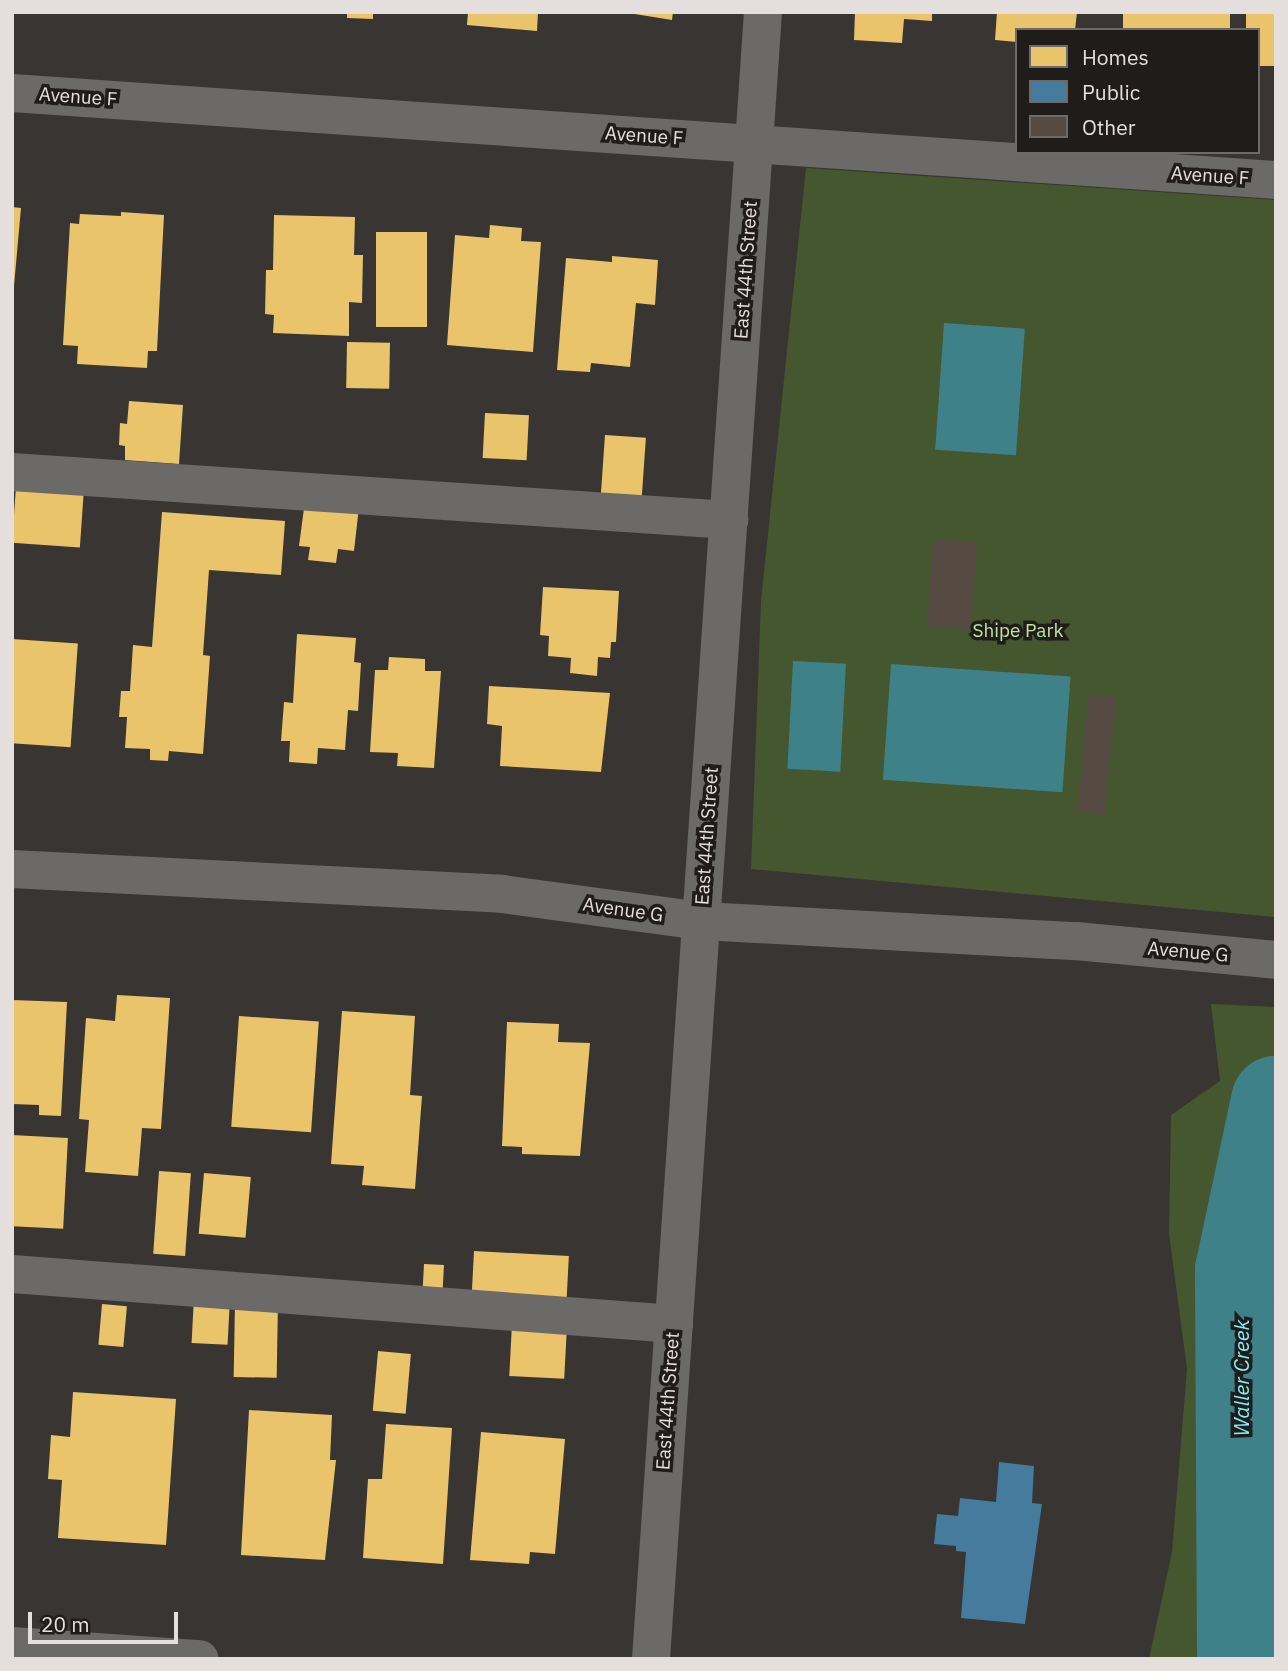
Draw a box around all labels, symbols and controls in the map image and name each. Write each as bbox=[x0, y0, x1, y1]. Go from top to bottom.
legend bbox=[1015, 28, 1260, 154]
text: Homes bbox=[1082, 43, 1149, 71]
text: Public bbox=[1082, 78, 1140, 106]
street label: Avenue F bbox=[38, 83, 118, 111]
text: Other bbox=[1082, 113, 1135, 141]
street label: Avenue F bbox=[604, 122, 684, 150]
street label: Avenue F bbox=[1170, 162, 1250, 190]
street label: East 44th Street bbox=[730, 200, 762, 340]
park label: Shipe Park bbox=[973, 620, 1063, 642]
street label: East 44th Street bbox=[691, 766, 723, 906]
street label: Avenue G bbox=[581, 893, 665, 927]
street label: Avenue G bbox=[1147, 937, 1229, 967]
water label: Waller Creek bbox=[1228, 1320, 1254, 1436]
street label: East 44th Street bbox=[652, 1331, 684, 1471]
scale bar bbox=[32, 1598, 182, 1642]
text: 20 m bbox=[41, 1610, 90, 1638]

